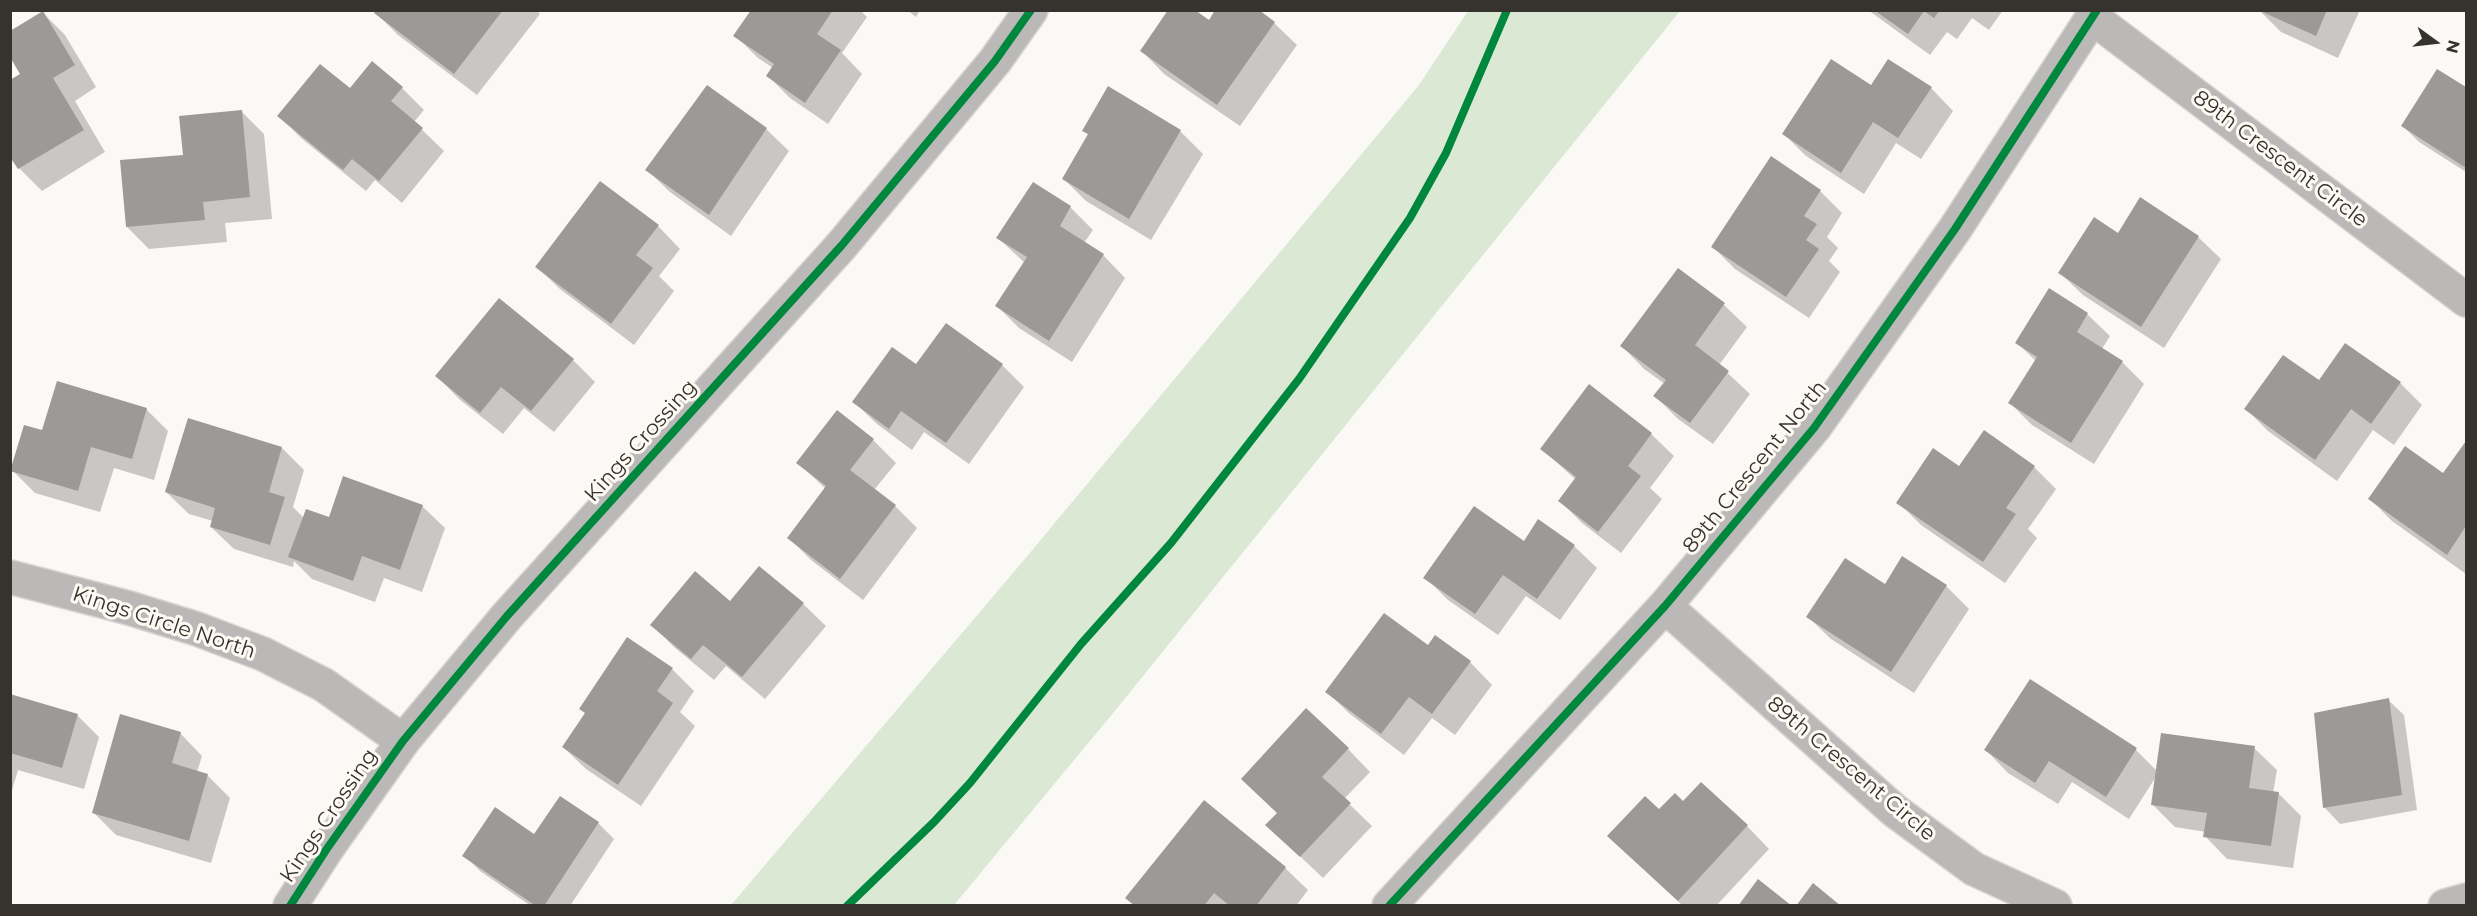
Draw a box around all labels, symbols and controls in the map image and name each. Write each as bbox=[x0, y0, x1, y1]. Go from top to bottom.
north arrow bbox=[2405, 12, 2465, 72]
text: N bbox=[2442, 38, 2464, 55]
street label: 89th Crescent Circle bbox=[2188, 85, 2372, 233]
street label: Kings Crossing bbox=[579, 375, 703, 507]
street label: 89th Crescent North bbox=[1678, 376, 1832, 558]
street label: Kings Circle North bbox=[69, 582, 259, 664]
street label: 89th Crescent Circle bbox=[1762, 691, 1940, 847]
street label: Kings Crossing bbox=[275, 744, 383, 888]

